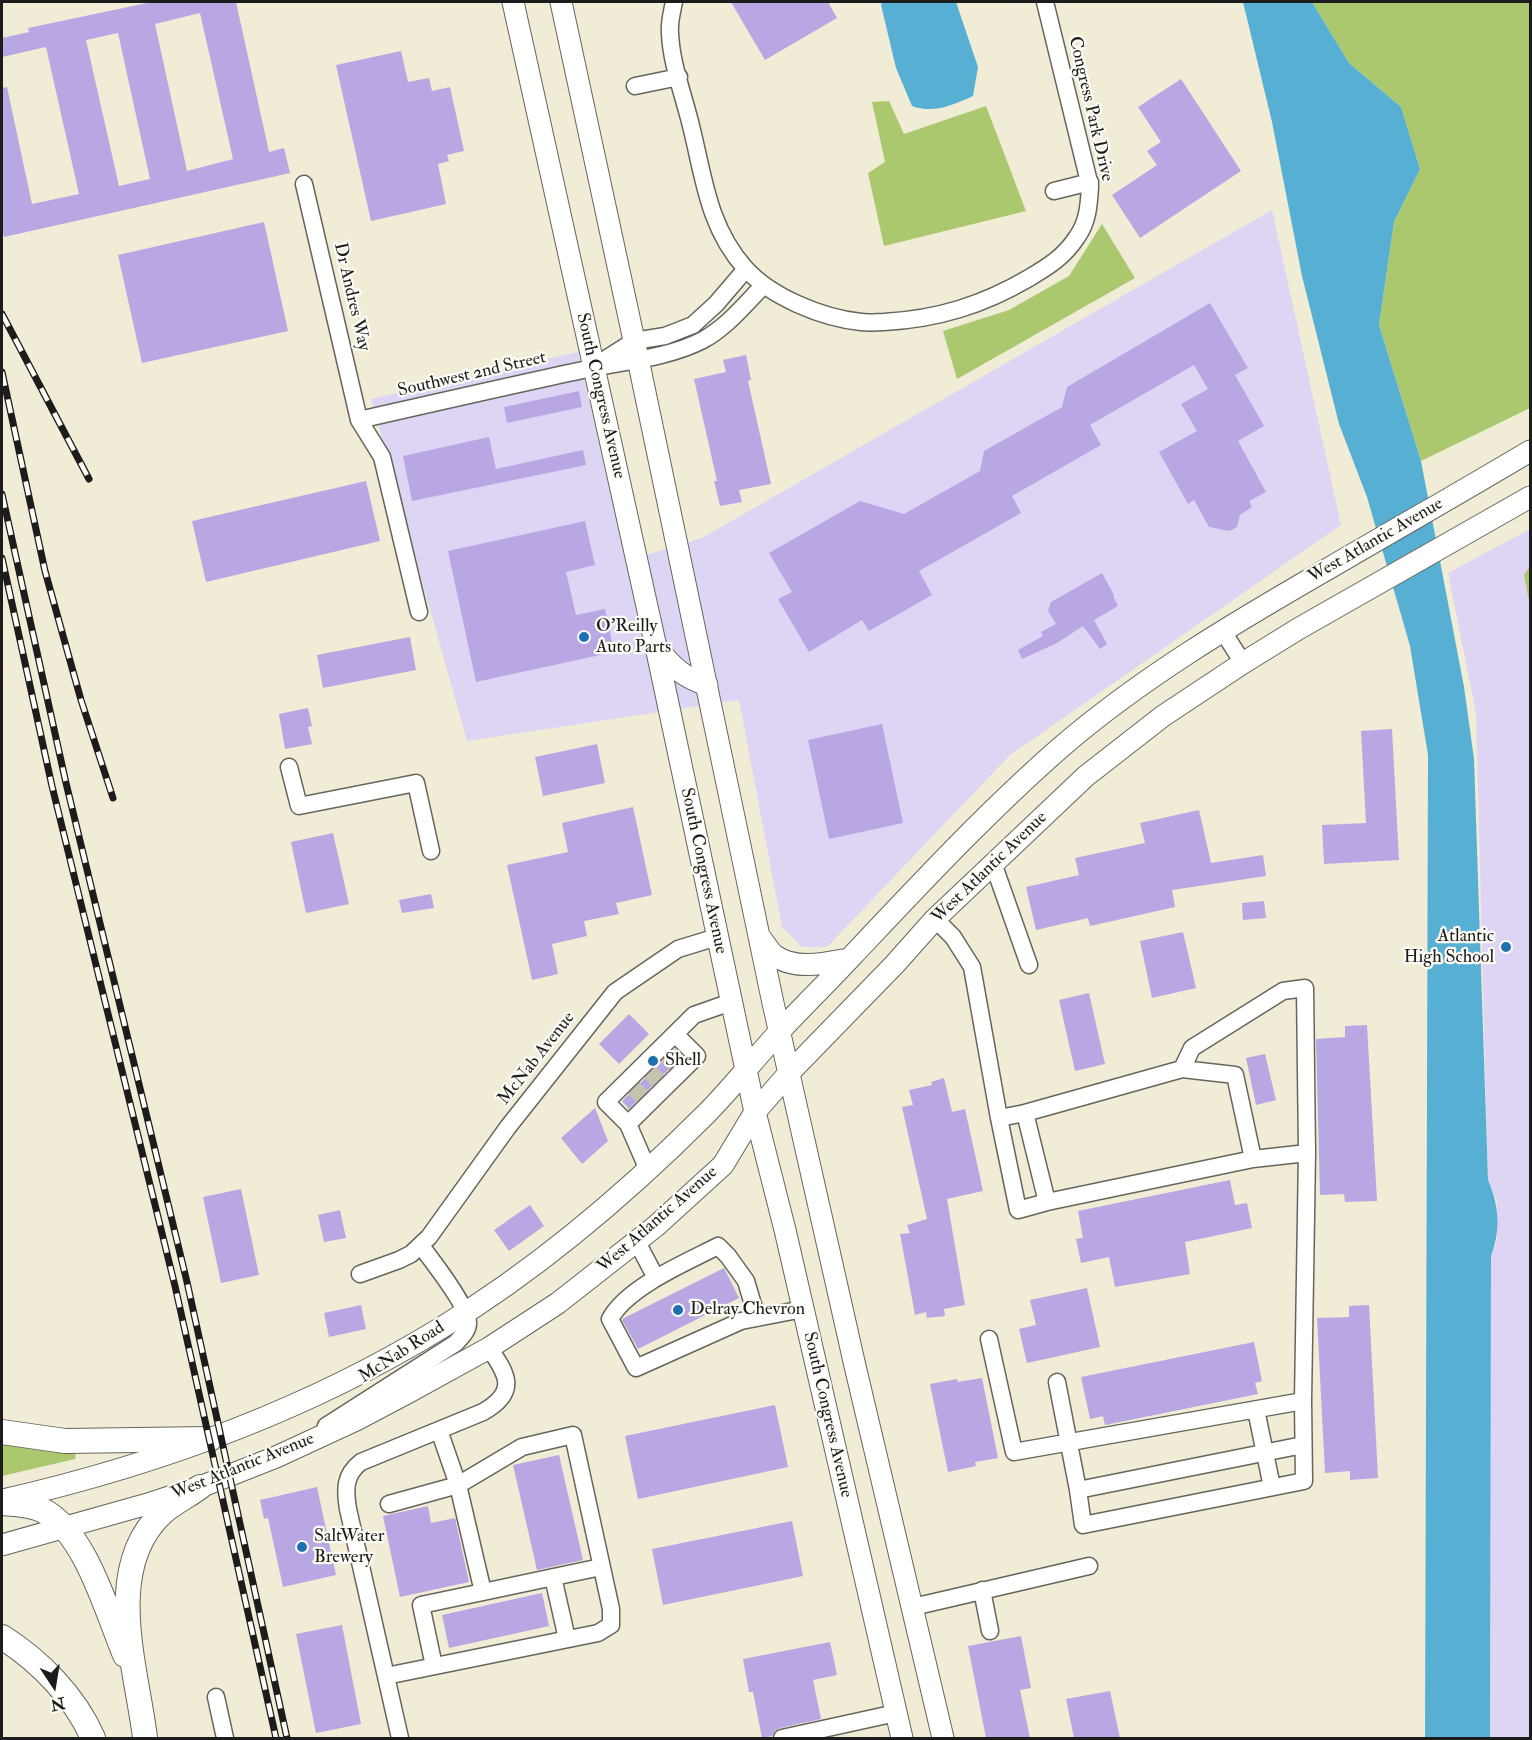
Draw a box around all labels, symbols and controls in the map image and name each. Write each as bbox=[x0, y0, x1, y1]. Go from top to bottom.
street label: Congress Park Drive bbox=[1063, 34, 1117, 184]
street label: Dr Andres Way bbox=[328, 241, 374, 353]
street label: South Congress Avenue bbox=[570, 311, 630, 481]
street label: Southwest 2nd Street bbox=[396, 347, 548, 403]
street label: West Atlantic Avenue bbox=[1305, 494, 1447, 588]
place label: O'Reilly Auto Parts bbox=[596, 616, 671, 658]
marker: O'Reilly Auto Parts bbox=[577, 630, 591, 644]
street label: South Congress Avenue bbox=[675, 786, 731, 956]
street label: West Atlantic Avenue bbox=[928, 807, 1052, 929]
place label: Atlantic High School bbox=[1404, 926, 1494, 968]
marker: Atlantic High School bbox=[1499, 940, 1513, 954]
street label: McNab Avenue bbox=[494, 1008, 580, 1110]
place label: Shell bbox=[665, 1050, 701, 1072]
marker: Shell bbox=[646, 1054, 660, 1068]
street label: West Atlantic Avenue bbox=[593, 1162, 723, 1278]
place label: Delray Chevron bbox=[690, 1299, 805, 1321]
marker: Delray Chevron bbox=[671, 1303, 685, 1317]
street label: McNab Road bbox=[355, 1317, 449, 1389]
street label: South Congress Avenue bbox=[797, 1330, 857, 1500]
street label: West Atlantic Avenue bbox=[168, 1428, 318, 1506]
place label: SaltWater Brewery bbox=[314, 1526, 385, 1568]
marker: SaltWater Brewery bbox=[295, 1540, 309, 1554]
north arrow bbox=[24, 1656, 84, 1716]
text: N bbox=[49, 1692, 67, 1715]

